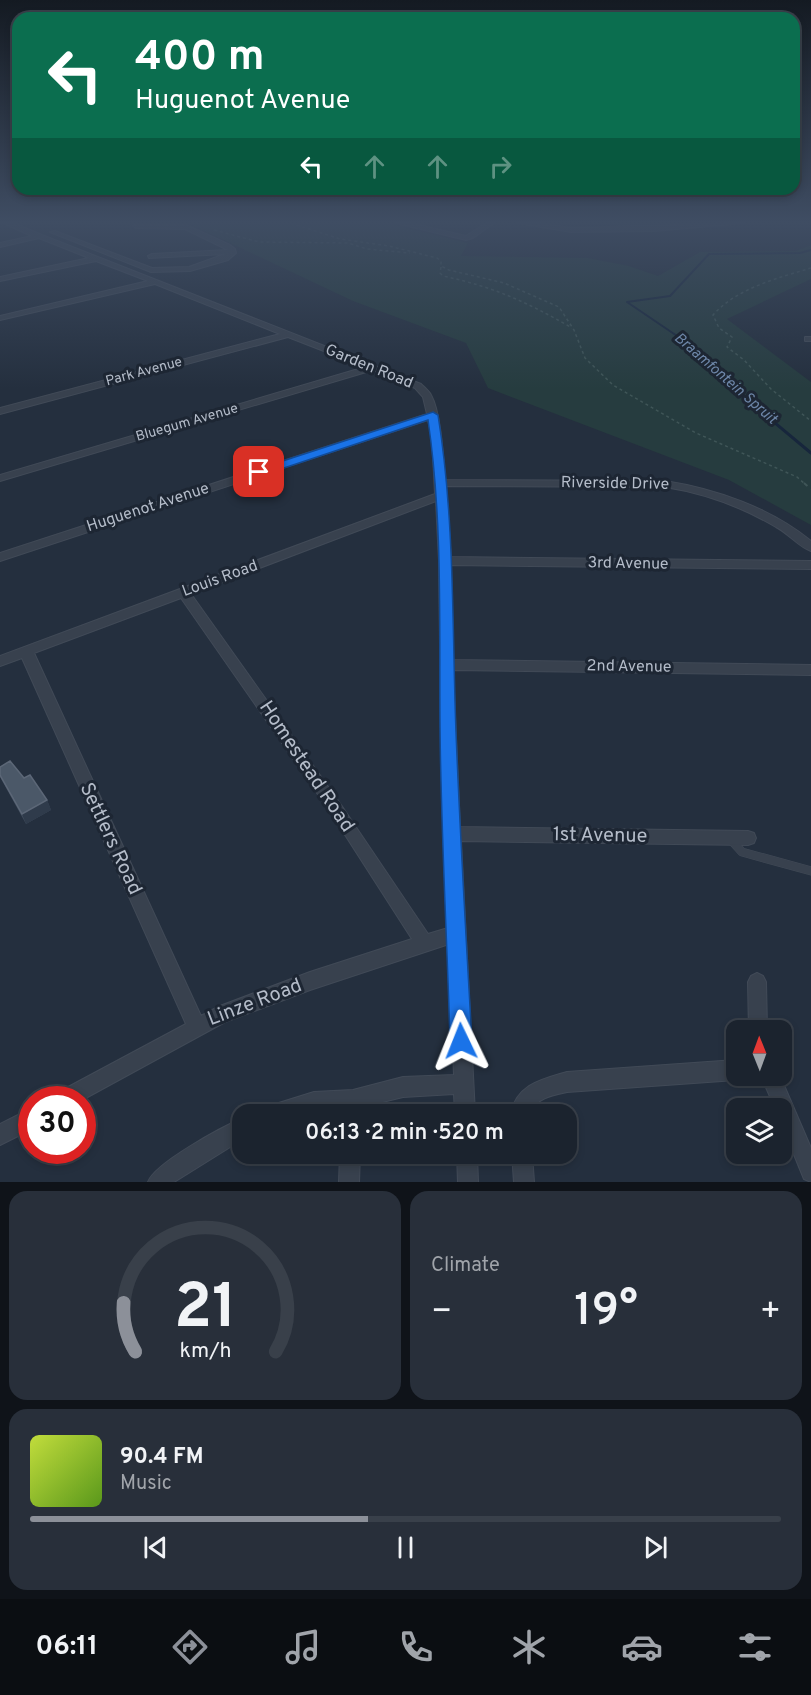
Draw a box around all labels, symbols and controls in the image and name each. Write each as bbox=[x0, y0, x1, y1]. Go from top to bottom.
text: 400 m bbox=[135, 32, 265, 85]
icon: left bbox=[36, 36, 114, 114]
text: Huguenot Avenue bbox=[135, 84, 350, 118]
icon: left bbox=[295, 150, 328, 183]
icon: ahead bbox=[358, 150, 391, 183]
icon: ahead bbox=[421, 150, 454, 183]
icon: right bbox=[484, 150, 517, 183]
water label: Braamfontein Spruit bbox=[670, 329, 781, 429]
street label: Garden Road bbox=[322, 340, 416, 394]
street label: Park Avenue bbox=[104, 354, 184, 390]
street label: Bluegum Avenue bbox=[134, 400, 240, 446]
pin bbox=[233, 446, 284, 497]
icon: arrive bbox=[242, 455, 275, 488]
street label: Riverside Drive bbox=[561, 473, 669, 495]
street label: Huguenot Avenue bbox=[84, 479, 212, 537]
street label: 3rd Avenue bbox=[587, 553, 669, 575]
street label: Louis Road bbox=[179, 556, 261, 602]
street label: 2nd Avenue bbox=[587, 656, 671, 678]
street label: Homestead Road bbox=[252, 696, 360, 838]
street label: Settlers Road bbox=[73, 779, 147, 899]
street label: 1st Avenue bbox=[552, 822, 648, 850]
street label: Linze Road bbox=[204, 973, 306, 1033]
position arrow bbox=[429, 1009, 493, 1073]
north arrow bbox=[726, 1020, 792, 1086]
map controls bbox=[726, 1020, 792, 1164]
speed limit sign: 30 bbox=[18, 1086, 96, 1164]
button: layers bbox=[726, 1098, 792, 1164]
text: 06:13 · 2 min · 520 m bbox=[305, 1120, 504, 1147]
text: Climate bbox=[431, 1253, 500, 1279]
text: 21 bbox=[173, 1271, 237, 1350]
text: 19° bbox=[574, 1284, 638, 1341]
text: − bbox=[431, 1292, 452, 1334]
text: + bbox=[760, 1292, 781, 1334]
text: km/h bbox=[179, 1339, 231, 1366]
text: 90.4 FM bbox=[120, 1444, 204, 1471]
text: Music bbox=[120, 1471, 172, 1497]
icon: previous bbox=[139, 1531, 172, 1564]
icon: pause bbox=[389, 1531, 422, 1564]
icon: next bbox=[639, 1531, 672, 1564]
icon: directions bbox=[169, 1626, 211, 1668]
icon: music bbox=[282, 1626, 324, 1668]
icon: phone bbox=[395, 1626, 437, 1668]
icon: climate bbox=[508, 1626, 550, 1668]
icon: car bbox=[621, 1626, 663, 1668]
icon: filters bbox=[734, 1626, 776, 1668]
text: 06:11 bbox=[35, 1630, 98, 1664]

